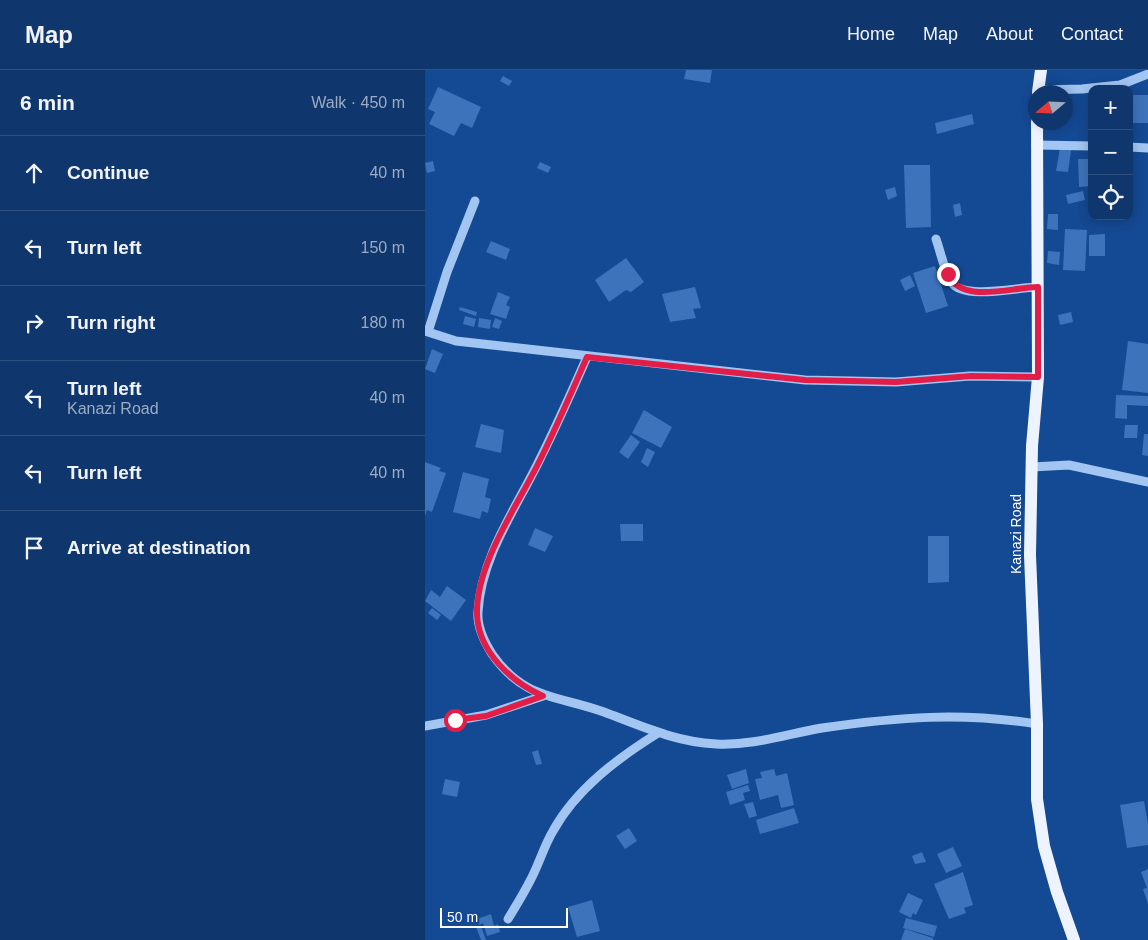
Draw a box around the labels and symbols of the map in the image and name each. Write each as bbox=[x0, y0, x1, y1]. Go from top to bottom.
north arrow bbox=[1028, 85, 1073, 130]
route end bbox=[937, 263, 960, 286]
street label: Kanazi Road bbox=[1008, 494, 1024, 574]
route start bbox=[444, 709, 467, 732]
scale bar bbox=[440, 905, 567, 928]

